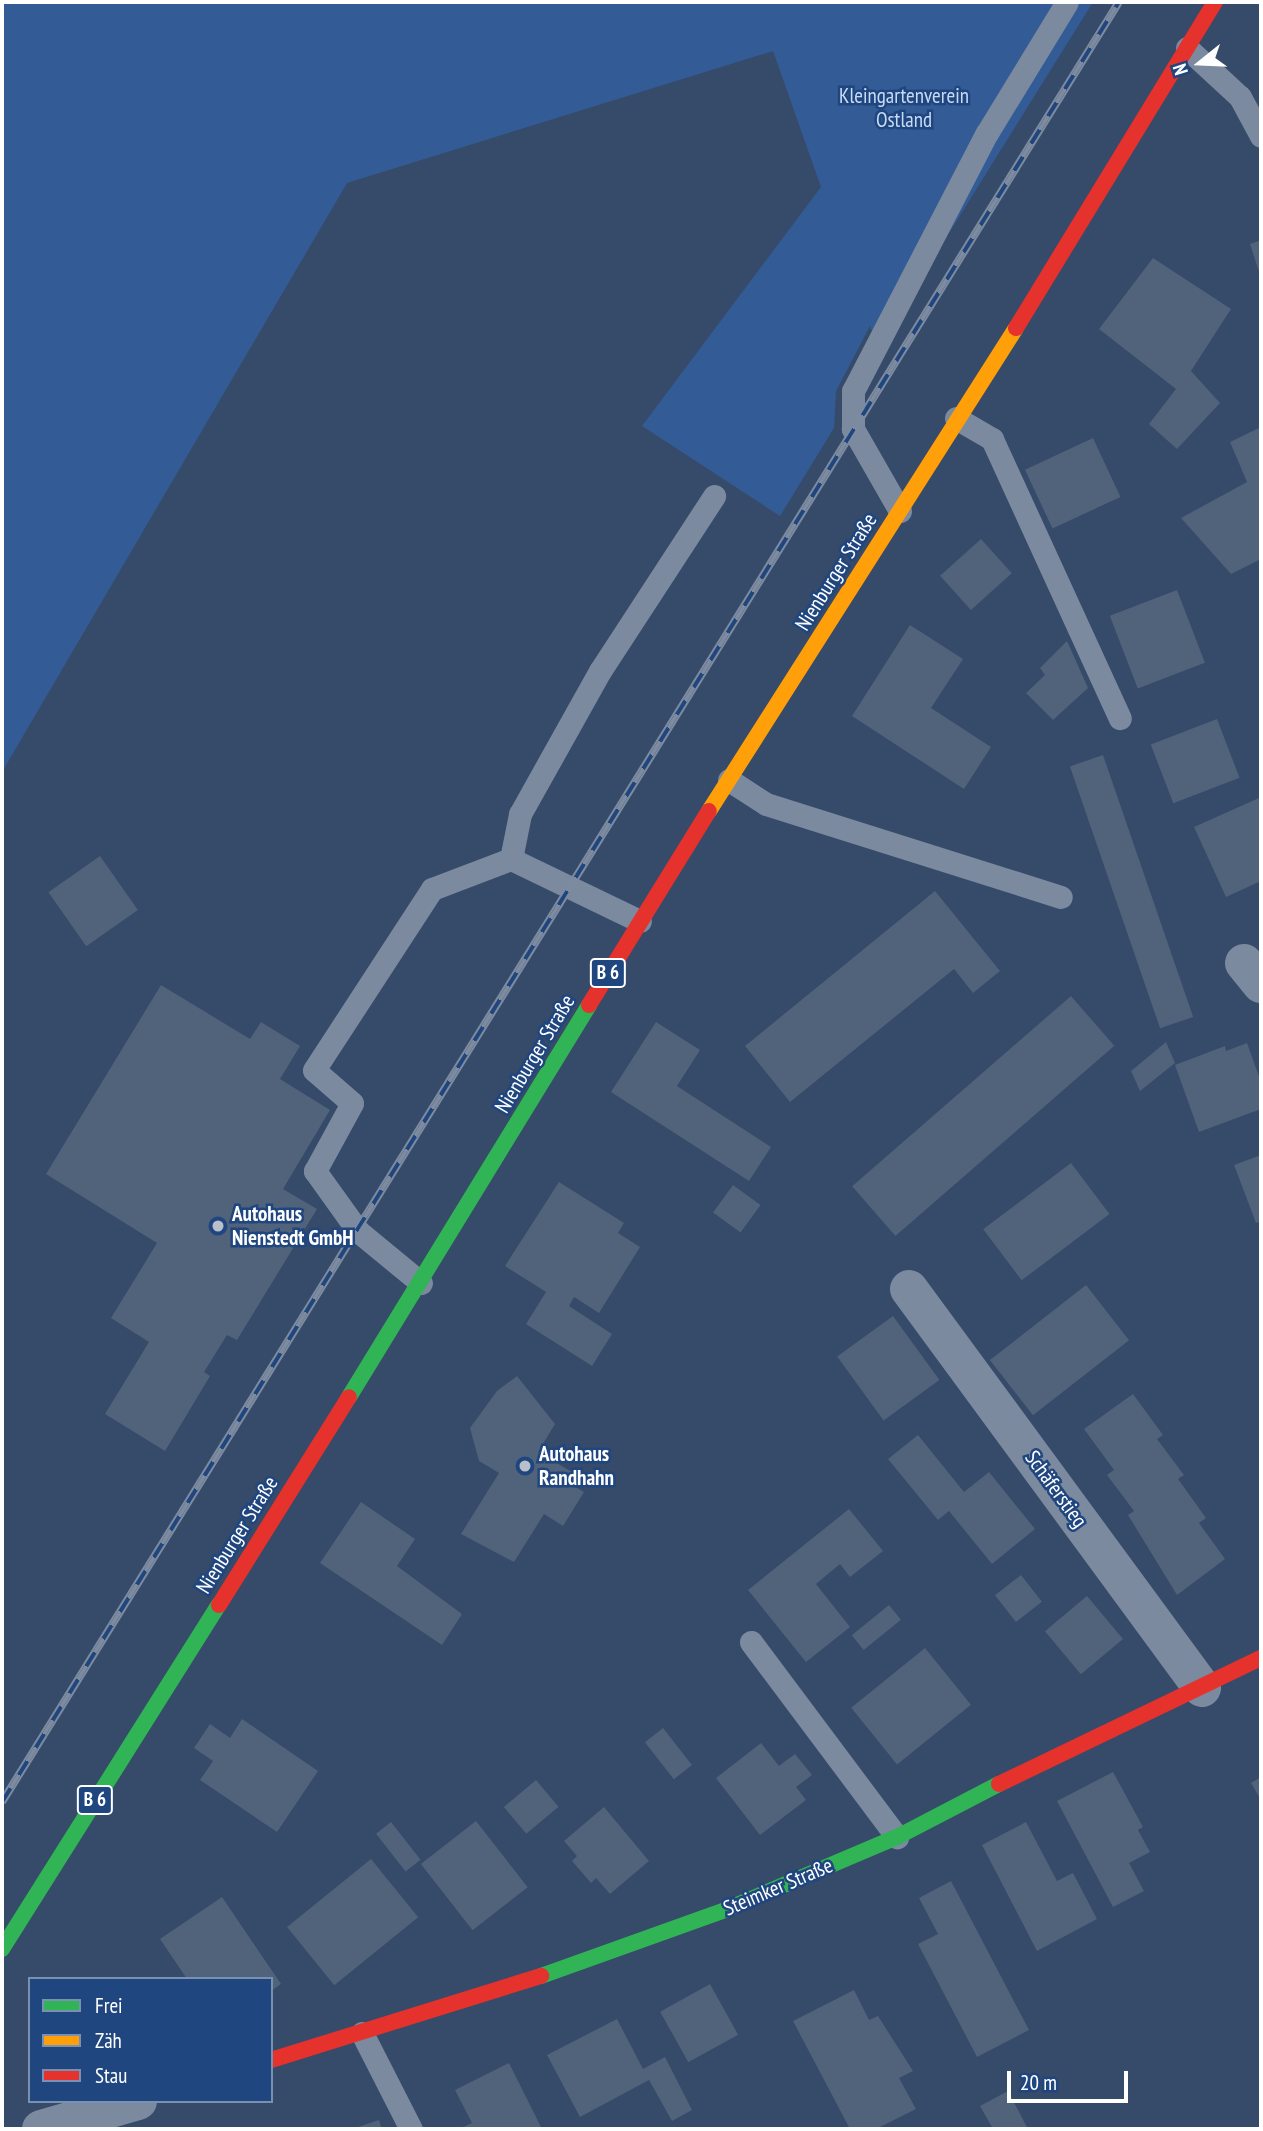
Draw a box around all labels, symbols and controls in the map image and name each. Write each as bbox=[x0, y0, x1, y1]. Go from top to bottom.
north arrow bbox=[1165, 28, 1235, 98]
text: N bbox=[1167, 61, 1193, 78]
park label: Kleingartenverein Ostland bbox=[839, 83, 969, 133]
street label: Nienburger Straße bbox=[790, 509, 882, 635]
road number: B 6 bbox=[589, 958, 627, 988]
street label: Nienburger Straße bbox=[490, 990, 580, 1118]
place label: Autohaus Nienstedt GmbH bbox=[232, 1201, 354, 1251]
marker: Autohaus Nienstedt GmbH bbox=[210, 1218, 226, 1234]
place label: Autohaus Randhahn bbox=[539, 1441, 614, 1491]
street label: Schäferstieg bbox=[1020, 1446, 1092, 1532]
marker: Autohaus Randhahn bbox=[517, 1458, 533, 1474]
street label: Nienburger Straße bbox=[191, 1472, 283, 1598]
road number: B 6 bbox=[76, 1784, 114, 1816]
street label: Steimker Straße bbox=[720, 1853, 836, 1921]
legend bbox=[28, 1977, 273, 2103]
text: Frei bbox=[95, 1992, 123, 2019]
text: Zäh bbox=[95, 2027, 122, 2054]
scale bar bbox=[1011, 2058, 1132, 2102]
text: Stau bbox=[95, 2062, 127, 2089]
text: 20 m bbox=[1020, 2069, 1057, 2096]

